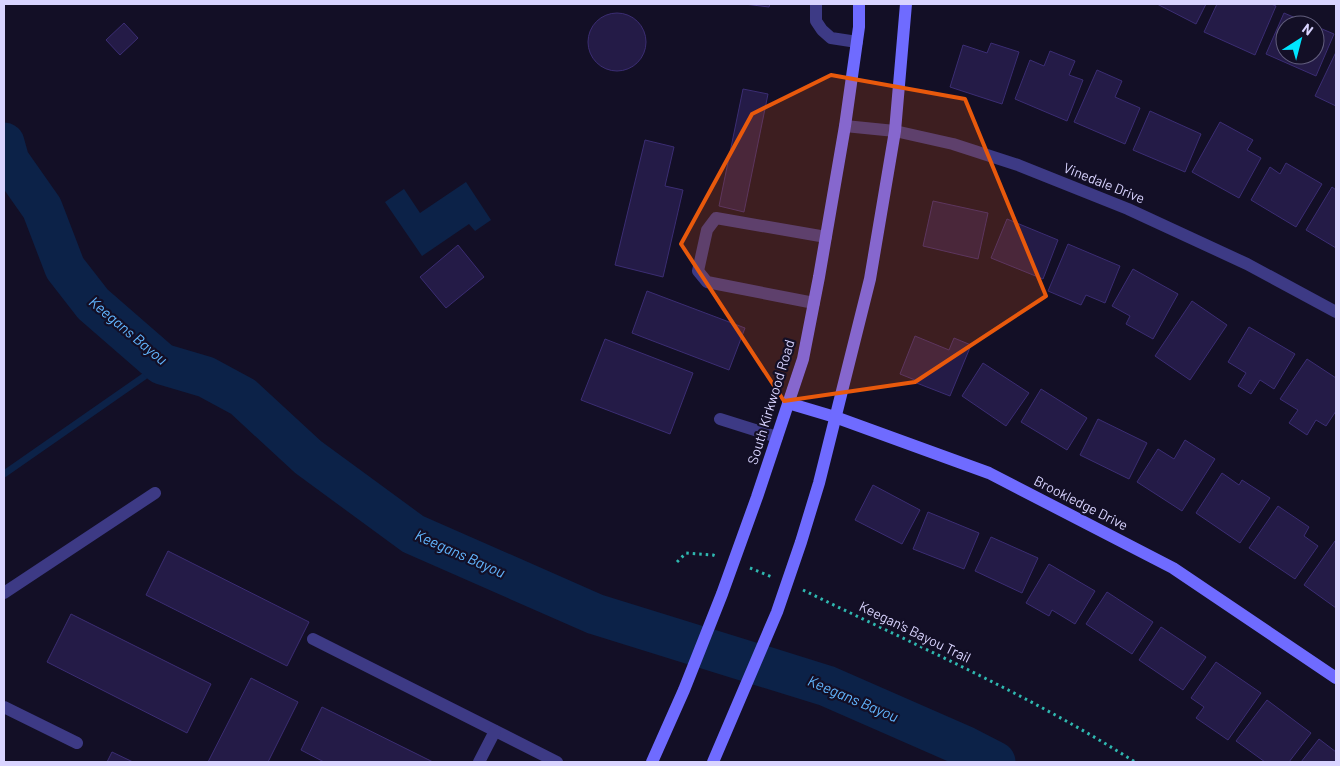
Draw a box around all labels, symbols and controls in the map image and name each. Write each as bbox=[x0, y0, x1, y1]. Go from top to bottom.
north arrow bbox=[1275, 15, 1325, 65]
text: N bbox=[1299, 19, 1317, 39]
street label: Vinedale Drive bbox=[1061, 159, 1147, 207]
water label: Keegans Bayou bbox=[86, 292, 172, 368]
street label: South Kirkwood Road bbox=[743, 337, 798, 466]
street label: Brookledge Drive bbox=[1031, 472, 1131, 534]
water label: Keegans Bayou bbox=[413, 525, 508, 581]
street label: Keegan's Bayou Trail bbox=[857, 597, 974, 666]
water label: Keegans Bayou bbox=[805, 671, 902, 725]

